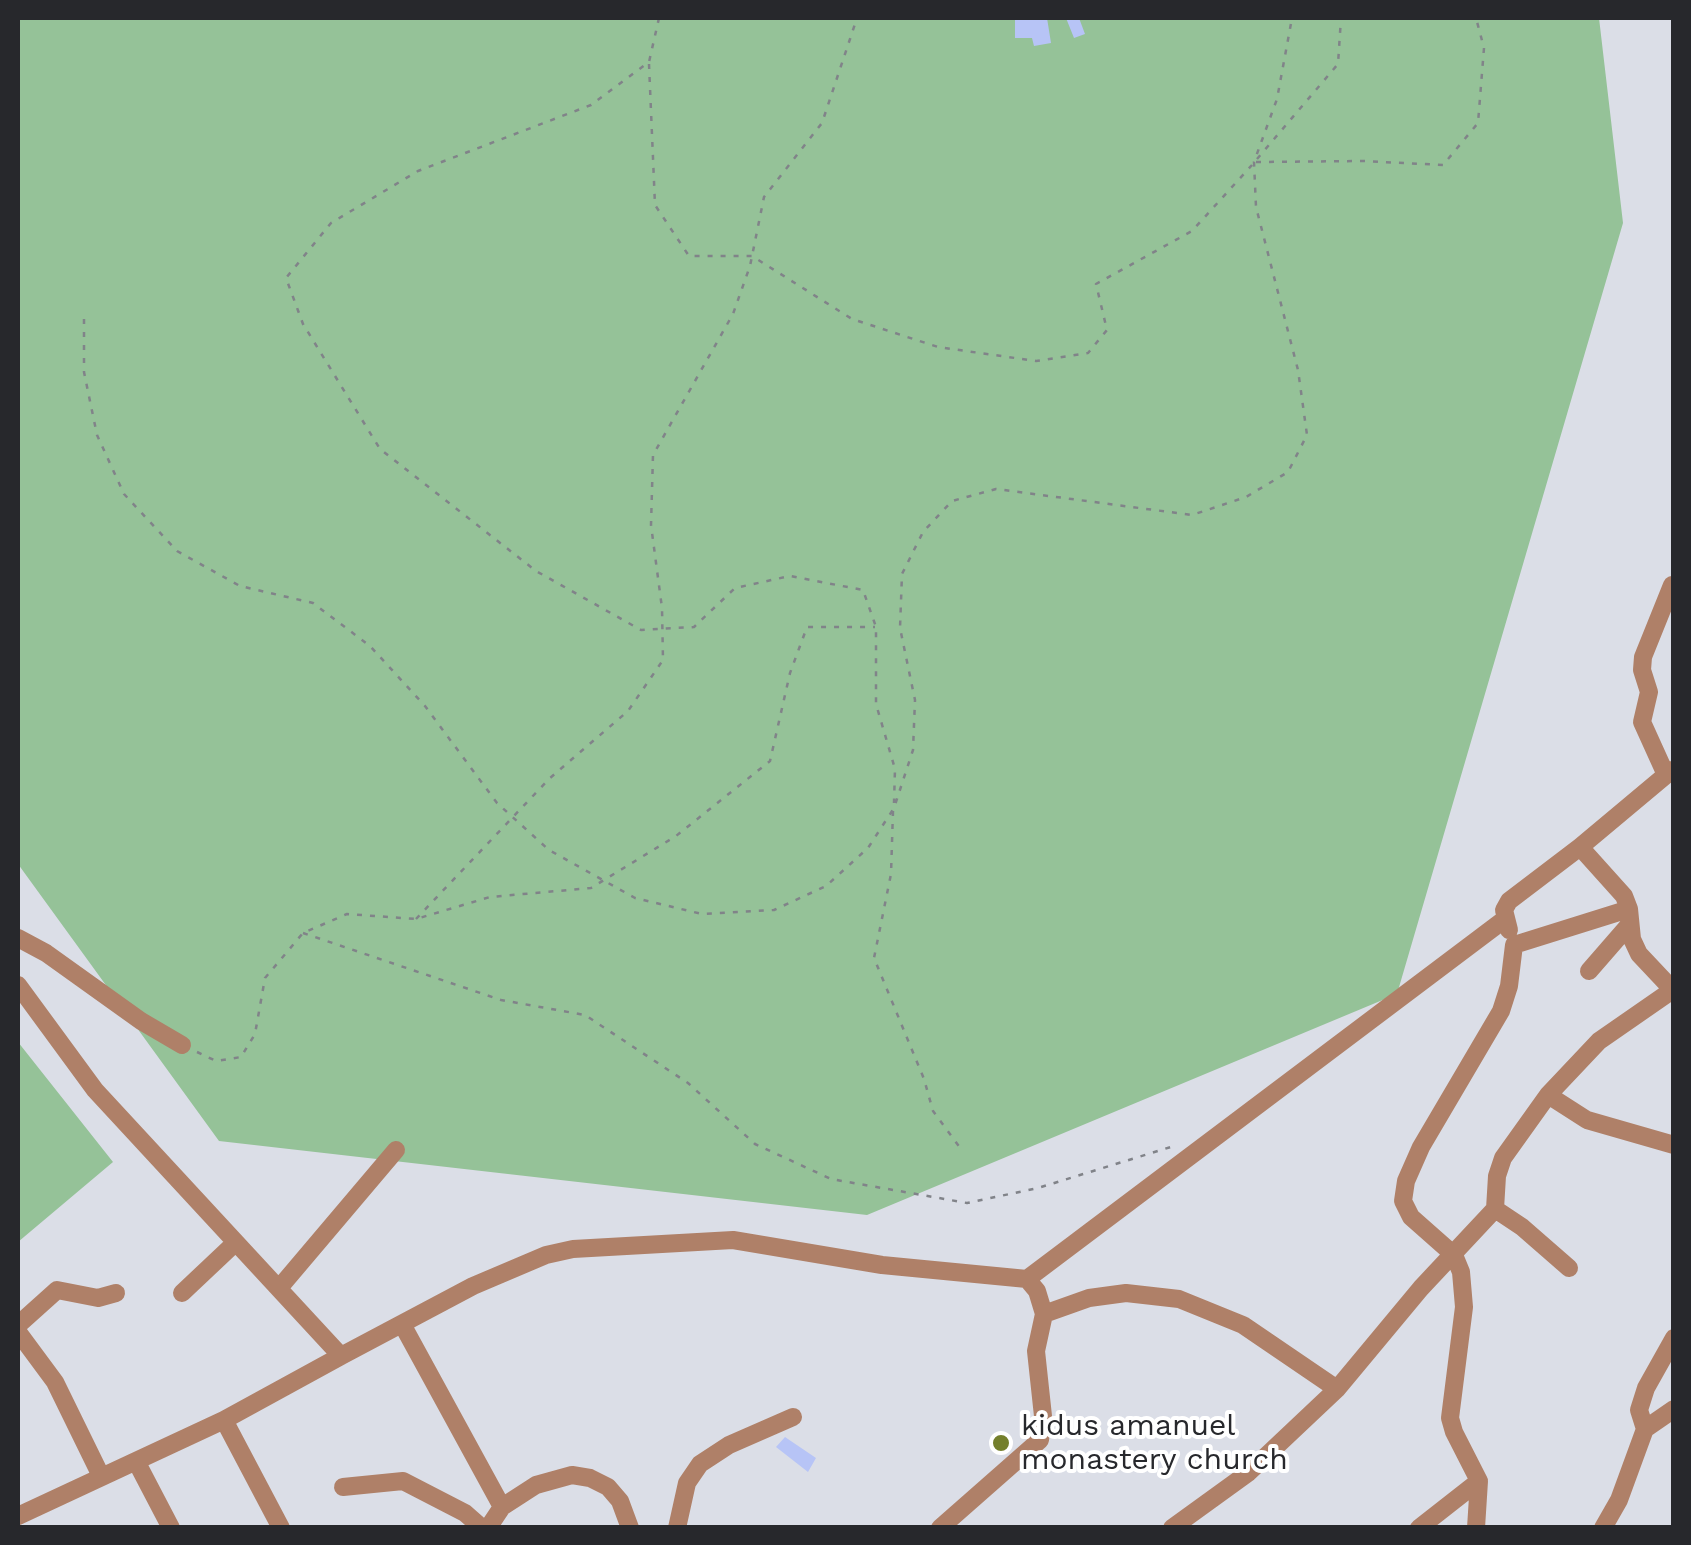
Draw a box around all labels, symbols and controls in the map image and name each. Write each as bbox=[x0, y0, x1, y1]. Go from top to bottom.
place label: kidus amanuel monastery church bbox=[1021, 1408, 1288, 1478]
marker: kidus amanuel monastery church bbox=[990, 1432, 1012, 1454]

